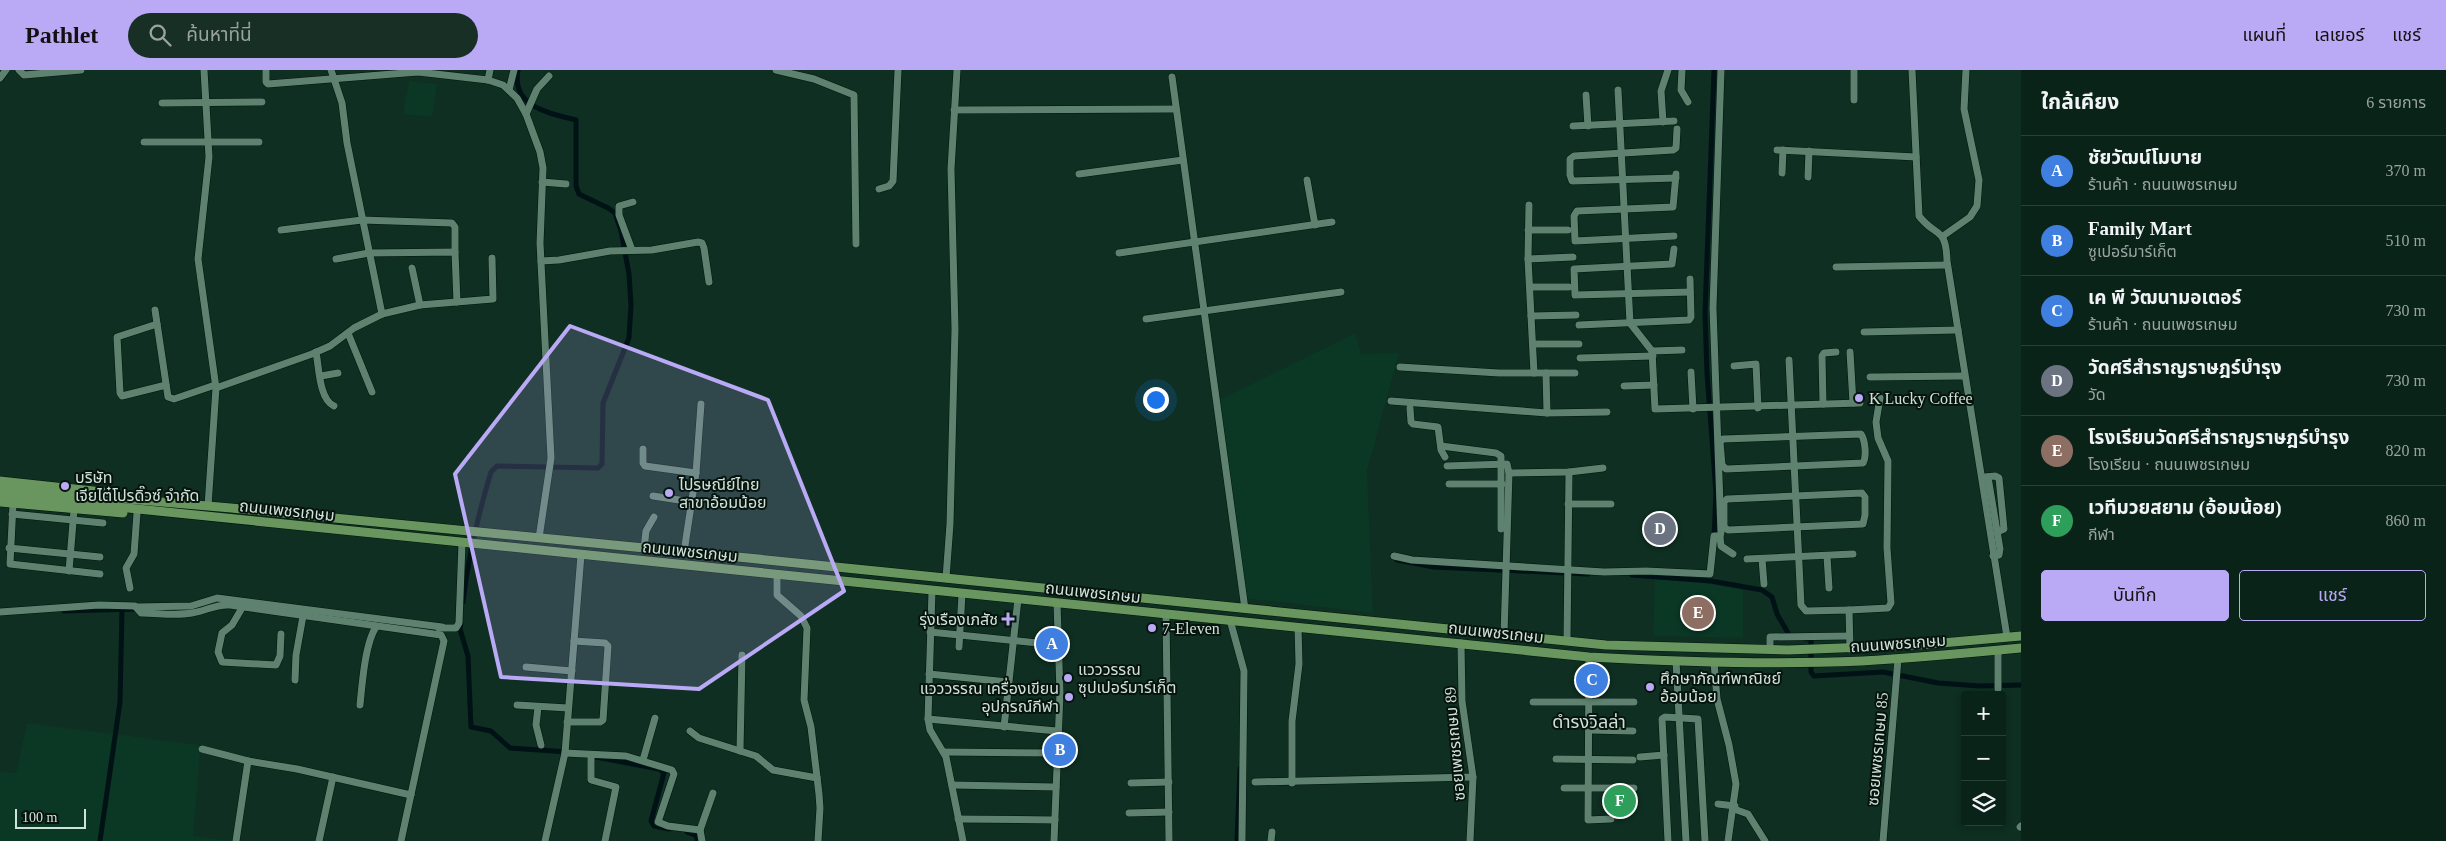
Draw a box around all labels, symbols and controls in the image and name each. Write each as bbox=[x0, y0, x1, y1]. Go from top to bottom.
search box bbox=[128, 13, 478, 58]
icon: search bbox=[146, 21, 174, 49]
text: Pathlet bbox=[25, 22, 98, 48]
text: ค้นหาที่นี่ bbox=[186, 24, 252, 45]
text: แผนที่ bbox=[2242, 25, 2286, 45]
text: เลเยอร์ bbox=[2314, 25, 2364, 45]
text: แชร์ bbox=[2392, 25, 2421, 45]
text: ใกล้เคียง bbox=[2041, 90, 2119, 114]
text: 6 รายการ bbox=[2366, 94, 2426, 111]
text: ชัยวัฒน์โมบาย bbox=[2088, 147, 2202, 168]
text: A bbox=[2051, 162, 2063, 179]
text: 370 m bbox=[2386, 162, 2426, 179]
text: ร้านค้า · ถนนเพชรเกษม bbox=[2088, 176, 2238, 193]
text: Family Mart bbox=[2088, 218, 2192, 239]
text: B bbox=[2052, 232, 2062, 249]
text: 510 m bbox=[2386, 232, 2426, 249]
text: ซูเปอร์มาร์เก็ต bbox=[2088, 243, 2177, 260]
text: เค พี วัฒนามอเตอร์ bbox=[2088, 287, 2241, 308]
text: C bbox=[2051, 302, 2063, 319]
text: 730 m bbox=[2386, 302, 2426, 319]
text: ร้านค้า · ถนนเพชรเกษม bbox=[2088, 316, 2238, 333]
text: วัดศรีสําราญราษฎร์บํารุง bbox=[2088, 357, 2282, 378]
text: D bbox=[2051, 372, 2063, 389]
text: 730 m bbox=[2386, 372, 2426, 389]
text: วัด bbox=[2088, 386, 2106, 403]
your location bbox=[1143, 387, 1169, 413]
place label: K Lucky Coffee bbox=[1869, 390, 1973, 408]
marker: K Lucky Coffee bbox=[1853, 392, 1865, 404]
text: โรงเรียนวัดศรีสําราญราษฎร์บํารุง bbox=[2088, 427, 2349, 448]
text: E bbox=[2052, 442, 2062, 459]
text: 820 m bbox=[2386, 442, 2426, 459]
text: โรงเรียน · ถนนเพชรเกษม bbox=[2088, 456, 2250, 473]
place label: บริษัท เจียไต๋โปรดิ๊วซ์ จำกัด bbox=[75, 469, 199, 504]
place label: ไปรษณีย์ไทย สาขาอ้อมน้อย bbox=[678, 476, 767, 511]
marker: บริษัท เจียไต๋โปรดิ๊วซ์ จำกัด bbox=[59, 480, 71, 492]
marker: ไปรษณีย์ไทย สาขาอ้อมน้อย bbox=[663, 487, 675, 499]
street label: ถนนเพชรเกษม bbox=[238, 497, 335, 524]
text: เวทีมวยสยาม (อ้อมน้อย) bbox=[2088, 497, 2282, 518]
pin: D bbox=[1644, 510, 1676, 548]
text: F bbox=[2052, 512, 2062, 529]
text: 860 m bbox=[2386, 512, 2426, 529]
text: กีฬา bbox=[2088, 526, 2115, 543]
street label: ถนนเพชรเกษม bbox=[641, 538, 738, 565]
button: บันทึก bbox=[2041, 570, 2229, 621]
button: แชร์ bbox=[2239, 570, 2426, 621]
street label: ถนนเพชรเกษม bbox=[1044, 579, 1141, 606]
pin: E bbox=[1682, 594, 1714, 632]
place label: รุ่งเรืองเภสัช bbox=[919, 611, 998, 629]
marker: รุ่งเรืองเภสัช bbox=[1002, 613, 1014, 625]
street label: ถนนเพชรเกษม bbox=[1447, 619, 1544, 646]
place label: 7-Eleven bbox=[1162, 620, 1220, 637]
marker: 7-Eleven bbox=[1146, 622, 1158, 634]
pin: A bbox=[1036, 625, 1068, 663]
street label: ถนนเพชรเกษม bbox=[1850, 632, 1946, 655]
place label: แวววรรณ ซุปเปอร์มาร์เก็ต bbox=[1078, 661, 1176, 697]
pin: C bbox=[1576, 661, 1608, 699]
place label: ศึกษาภัณฑ์พาณิชย์ อ้อมน้อย bbox=[1660, 670, 1781, 705]
marker: แวววรรณ ซุปเปอร์มาร์เก็ต bbox=[1062, 672, 1074, 684]
place label: แวววรรณ เครื่องเขียน อุปกรณ์กีฬา bbox=[920, 677, 1059, 716]
marker: ศึกษาภัณฑ์พาณิชย์ อ้อมน้อย bbox=[1644, 681, 1656, 693]
street label: ซอยเพชรเกษม 89 bbox=[1441, 686, 1468, 802]
marker: แวววรรณ เครื่องเขียน อุปกรณ์กีฬา bbox=[1063, 691, 1075, 703]
street label: ซอยเพชรเกษม 85 bbox=[1864, 691, 1891, 807]
map controls bbox=[1961, 691, 2006, 826]
button: + bbox=[1961, 691, 2006, 736]
district label: ดำรงวิลล่า bbox=[1552, 712, 1626, 732]
pin: B bbox=[1044, 731, 1076, 769]
button: − bbox=[1961, 736, 2006, 781]
button: layers bbox=[1961, 781, 2006, 826]
pin: F bbox=[1604, 782, 1636, 820]
scale bar bbox=[15, 806, 86, 829]
text: 100 m bbox=[22, 810, 57, 825]

